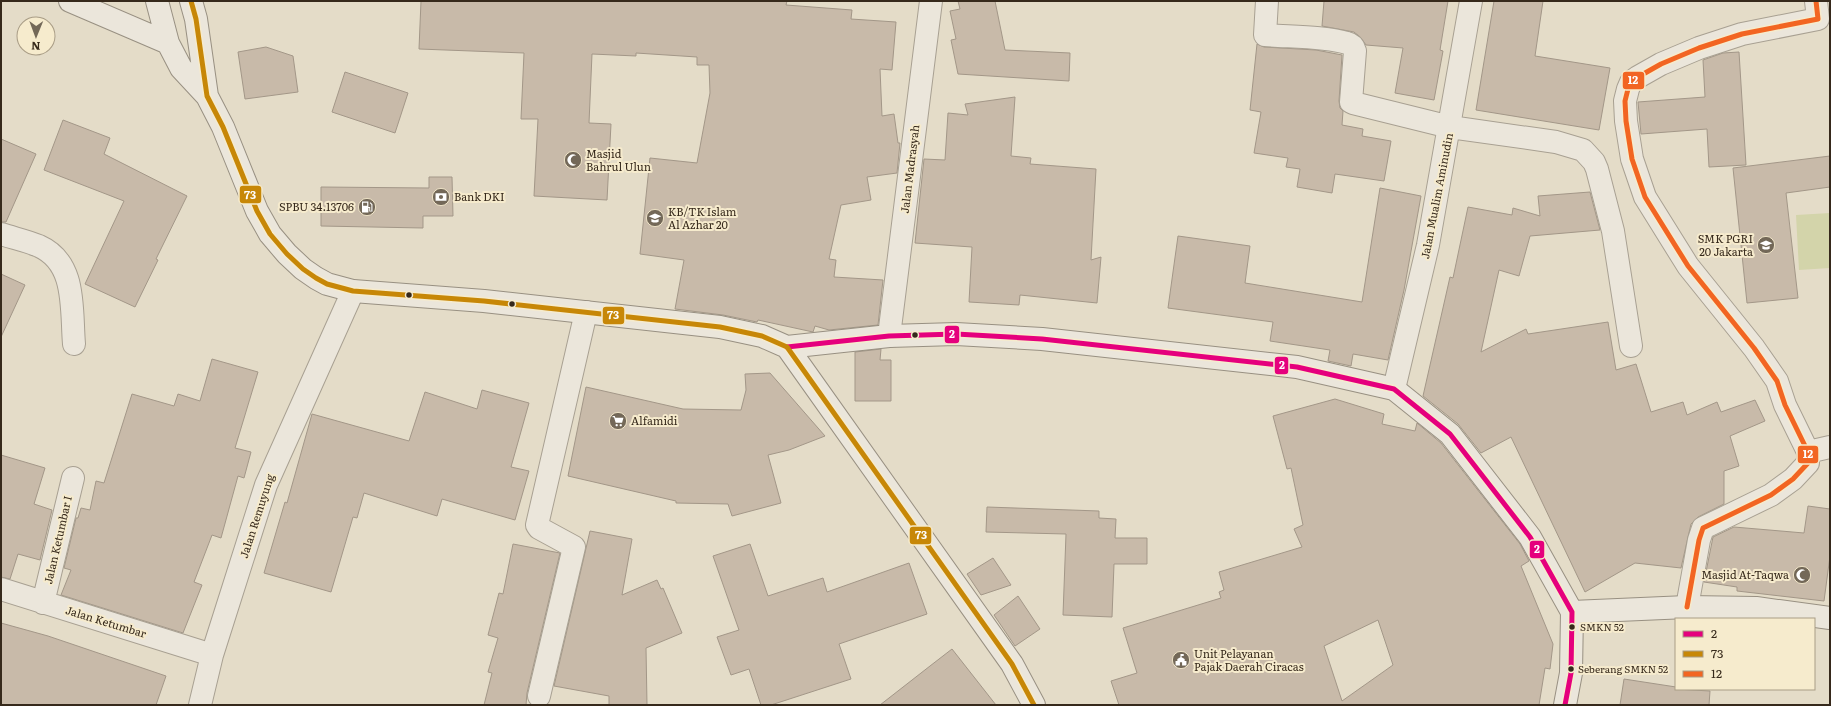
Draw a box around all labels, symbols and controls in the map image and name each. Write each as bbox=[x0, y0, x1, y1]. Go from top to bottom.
north arrow bbox=[16, 16, 56, 56]
text: N bbox=[31, 39, 41, 55]
line badge: 12 bbox=[1622, 71, 1645, 90]
text: 12 bbox=[1628, 71, 1638, 87]
street label: Jalan Madrasyah bbox=[896, 124, 922, 214]
street label: Jalan Mualim Aminudin bbox=[1416, 131, 1456, 260]
place label: Masjid Bahrul Ulun bbox=[586, 145, 651, 174]
mosque icon: Masjid Bahrul Ulun bbox=[563, 150, 583, 170]
line badge: 73 bbox=[239, 185, 262, 204]
text: 73 bbox=[244, 186, 256, 202]
bank icon: Bank DKI bbox=[431, 187, 451, 207]
place label: Bank DKI bbox=[454, 188, 504, 204]
fuel station icon: SPBU 34.13706 bbox=[357, 197, 377, 217]
place label: SPBU 34.13706 bbox=[279, 198, 354, 214]
place label: KB/TK Islam Al Azhar 20 bbox=[668, 203, 737, 232]
school or university icon: KB/TK Islam Al Azhar 20 bbox=[645, 208, 665, 228]
place label: SMK PGRI 20 Jakarta bbox=[1698, 230, 1753, 259]
school or university icon: SMK PGRI 20 Jakarta bbox=[1756, 235, 1776, 255]
unlabelled marker bbox=[404, 290, 414, 300]
unlabelled marker bbox=[507, 299, 517, 309]
line badge: 73 bbox=[602, 306, 625, 325]
text: 73 bbox=[607, 306, 619, 322]
line badge: 2 bbox=[944, 325, 960, 344]
text: 2 bbox=[949, 325, 955, 341]
unlabelled marker bbox=[910, 330, 920, 340]
line badge: 2 bbox=[1274, 356, 1289, 375]
text: 2 bbox=[1279, 356, 1285, 372]
supermarket icon: Alfamidi bbox=[608, 411, 628, 431]
place label: Alfamidi bbox=[631, 412, 678, 428]
line badge: 12 bbox=[1797, 445, 1819, 464]
text: 12 bbox=[1803, 445, 1813, 461]
street label: Jalan Remuyung bbox=[235, 471, 277, 560]
street label: Jalan Ketumbar I bbox=[39, 494, 75, 586]
line badge: 73 bbox=[909, 526, 932, 545]
text: 73 bbox=[915, 526, 927, 542]
line badge: 2 bbox=[1529, 540, 1545, 559]
text: 2 bbox=[1534, 540, 1540, 556]
mosque icon: Masjid At-Taqwa bbox=[1792, 565, 1812, 585]
place label: Masjid At-Taqwa bbox=[1701, 566, 1789, 582]
street label: Jalan Ketumbar bbox=[64, 601, 149, 641]
legend bbox=[1675, 618, 1815, 690]
place label: SMKN 52 bbox=[1580, 619, 1624, 634]
marker: SMKN 52 bbox=[1567, 622, 1577, 632]
text: 2 bbox=[1711, 624, 1717, 642]
text: 73 bbox=[1711, 644, 1723, 662]
place label: Unit Pelayanan Pajak Daerah Ciracas bbox=[1194, 645, 1304, 674]
public building icon: Unit Pelayanan Pajak Daerah Ciracas bbox=[1171, 650, 1191, 670]
place label: Seberang SMKN 52 bbox=[1578, 661, 1668, 676]
marker: Seberang SMKN 52 bbox=[1566, 664, 1576, 674]
text: 12 bbox=[1711, 664, 1722, 682]

